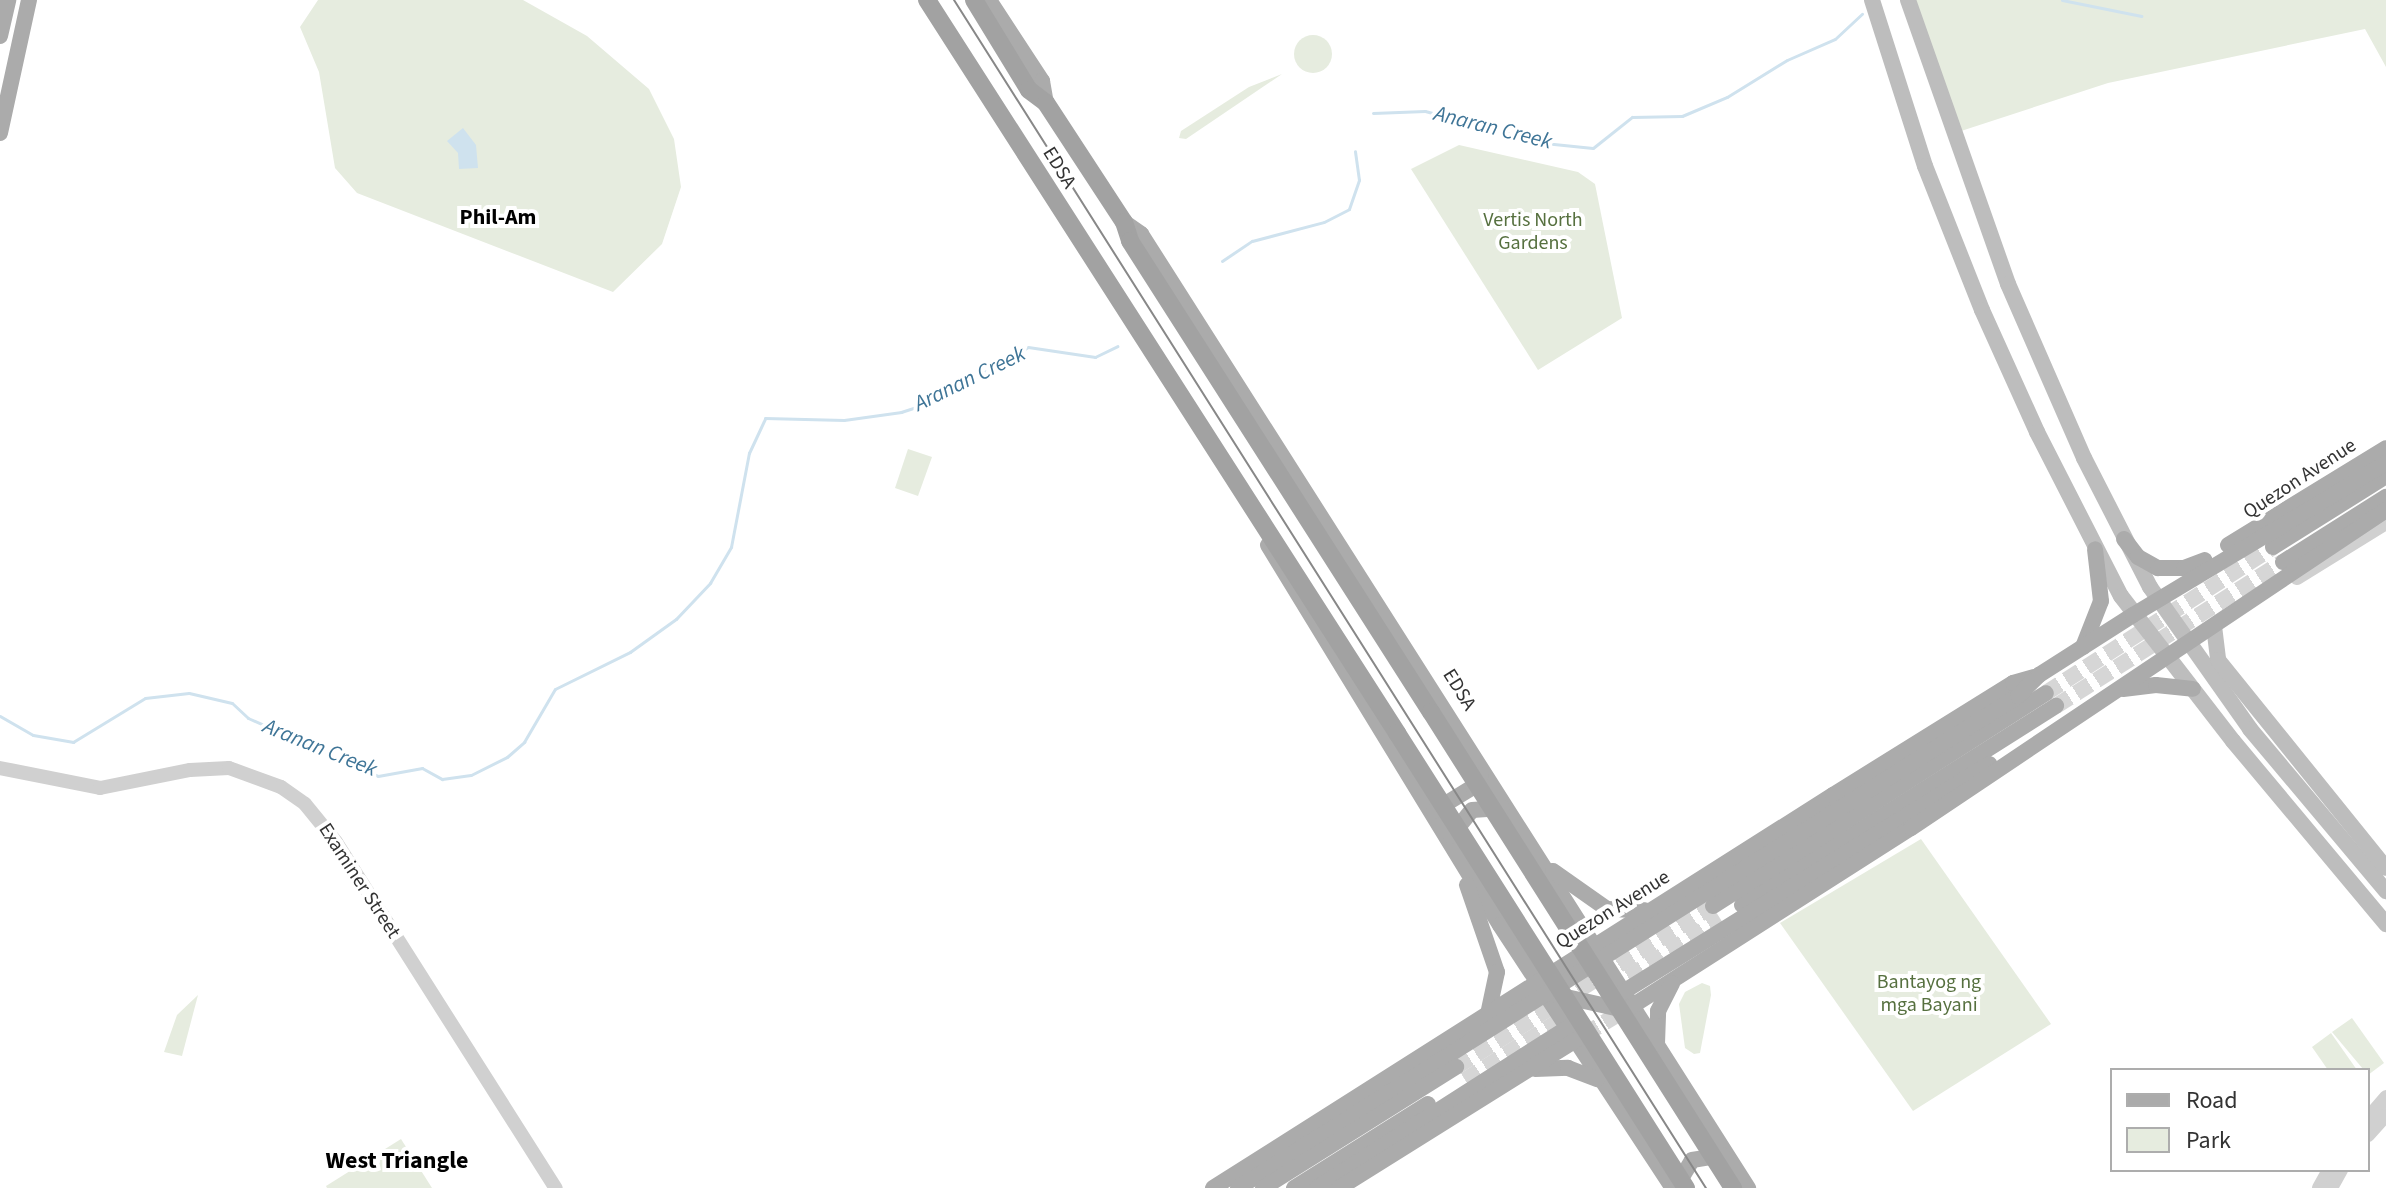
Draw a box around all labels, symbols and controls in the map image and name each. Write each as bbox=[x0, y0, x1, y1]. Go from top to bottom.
water label: Anaran Creek bbox=[1431, 101, 1555, 155]
street label: EDSA bbox=[1037, 143, 1081, 193]
district label: Phil-Am bbox=[460, 205, 536, 231]
park label: Vertis North Gardens bbox=[1483, 209, 1583, 256]
water label: Aranan Creek bbox=[910, 341, 1030, 417]
street label: Quezon Avenue bbox=[2239, 434, 2361, 524]
street label: EDSA bbox=[1437, 665, 1481, 715]
water label: Aranan Creek bbox=[259, 713, 381, 783]
street label: Examiner Street bbox=[313, 819, 405, 943]
street label: Quezon Avenue bbox=[1552, 865, 1674, 955]
park label: Bantayog ng mga Bayani bbox=[1877, 970, 1981, 1017]
legend bbox=[2110, 1068, 2370, 1172]
text: Road bbox=[2186, 1083, 2238, 1118]
text: Park bbox=[2186, 1123, 2231, 1158]
district label: West Triangle bbox=[325, 1147, 469, 1175]

